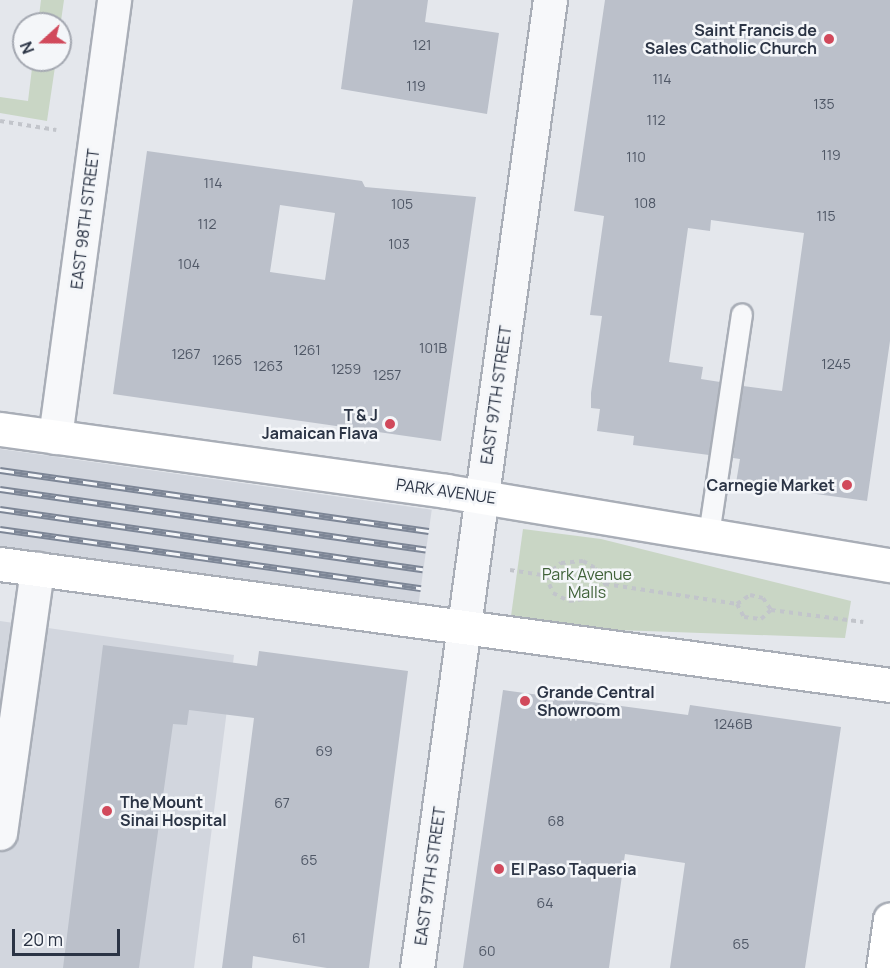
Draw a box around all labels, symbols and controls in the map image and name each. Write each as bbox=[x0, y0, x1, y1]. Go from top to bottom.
north arrow bbox=[12, 12, 72, 72]
place label: Saint Francis de Sales Catholic Church bbox=[645, 20, 817, 58]
marker: Saint Francis de Sales Catholic Church bbox=[822, 32, 836, 46]
house number: 121 bbox=[413, 37, 431, 53]
text: N bbox=[15, 38, 39, 57]
house number: 114 bbox=[652, 71, 672, 87]
house number: 119 bbox=[406, 78, 426, 94]
house number: 135 bbox=[813, 96, 835, 112]
house number: 112 bbox=[647, 112, 665, 128]
street label: EAST 98TH STREET bbox=[67, 147, 103, 291]
house number: 119 bbox=[821, 147, 841, 163]
house number: 110 bbox=[626, 149, 646, 165]
house number: 114 bbox=[203, 175, 223, 191]
house number: 108 bbox=[634, 195, 656, 211]
house number: 105 bbox=[391, 196, 413, 212]
house number: 115 bbox=[816, 208, 836, 224]
house number: 112 bbox=[198, 216, 216, 232]
house number: 103 bbox=[388, 236, 410, 252]
house number: 104 bbox=[178, 256, 200, 272]
street label: EAST 97TH STREET bbox=[477, 324, 515, 466]
house number: 101B bbox=[419, 340, 447, 356]
house number: 1261 bbox=[293, 342, 321, 358]
house number: 1267 bbox=[171, 346, 201, 362]
house number: 1265 bbox=[212, 352, 242, 368]
house number: 1245 bbox=[821, 356, 851, 372]
house number: 1263 bbox=[253, 358, 283, 374]
house number: 1259 bbox=[331, 361, 361, 377]
house number: 1257 bbox=[373, 367, 401, 383]
place label: T & J Jamaican Flava bbox=[262, 405, 378, 443]
marker: T & J Jamaican Flava bbox=[383, 417, 397, 431]
street label: PARK AVENUE bbox=[395, 474, 497, 508]
place label: Carnegie Market bbox=[707, 475, 835, 495]
marker: Carnegie Market bbox=[840, 478, 854, 492]
park label: Park Avenue Malls bbox=[542, 564, 632, 602]
place label: Grande Central Showroom bbox=[537, 682, 655, 720]
marker: Grande Central Showroom bbox=[518, 694, 532, 708]
house number: 1246B bbox=[714, 716, 752, 732]
house number: 69 bbox=[315, 743, 333, 759]
place label: The Mount Sinai Hospital bbox=[120, 792, 227, 830]
house number: 67 bbox=[274, 795, 290, 811]
marker: The Mount Sinai Hospital bbox=[98, 802, 116, 820]
street label: EAST 97TH STREET bbox=[411, 805, 449, 947]
house number: 68 bbox=[548, 813, 564, 829]
house number: 65 bbox=[301, 852, 317, 868]
place label: El Paso Taqueria bbox=[511, 859, 636, 879]
marker: El Paso Taqueria bbox=[492, 862, 506, 876]
house number: 64 bbox=[537, 895, 553, 911]
scale bar bbox=[15, 917, 123, 955]
text: 20 m bbox=[23, 927, 63, 951]
house number: 61 bbox=[292, 930, 306, 946]
house number: 65 bbox=[733, 936, 749, 952]
house number: 60 bbox=[478, 943, 496, 959]

